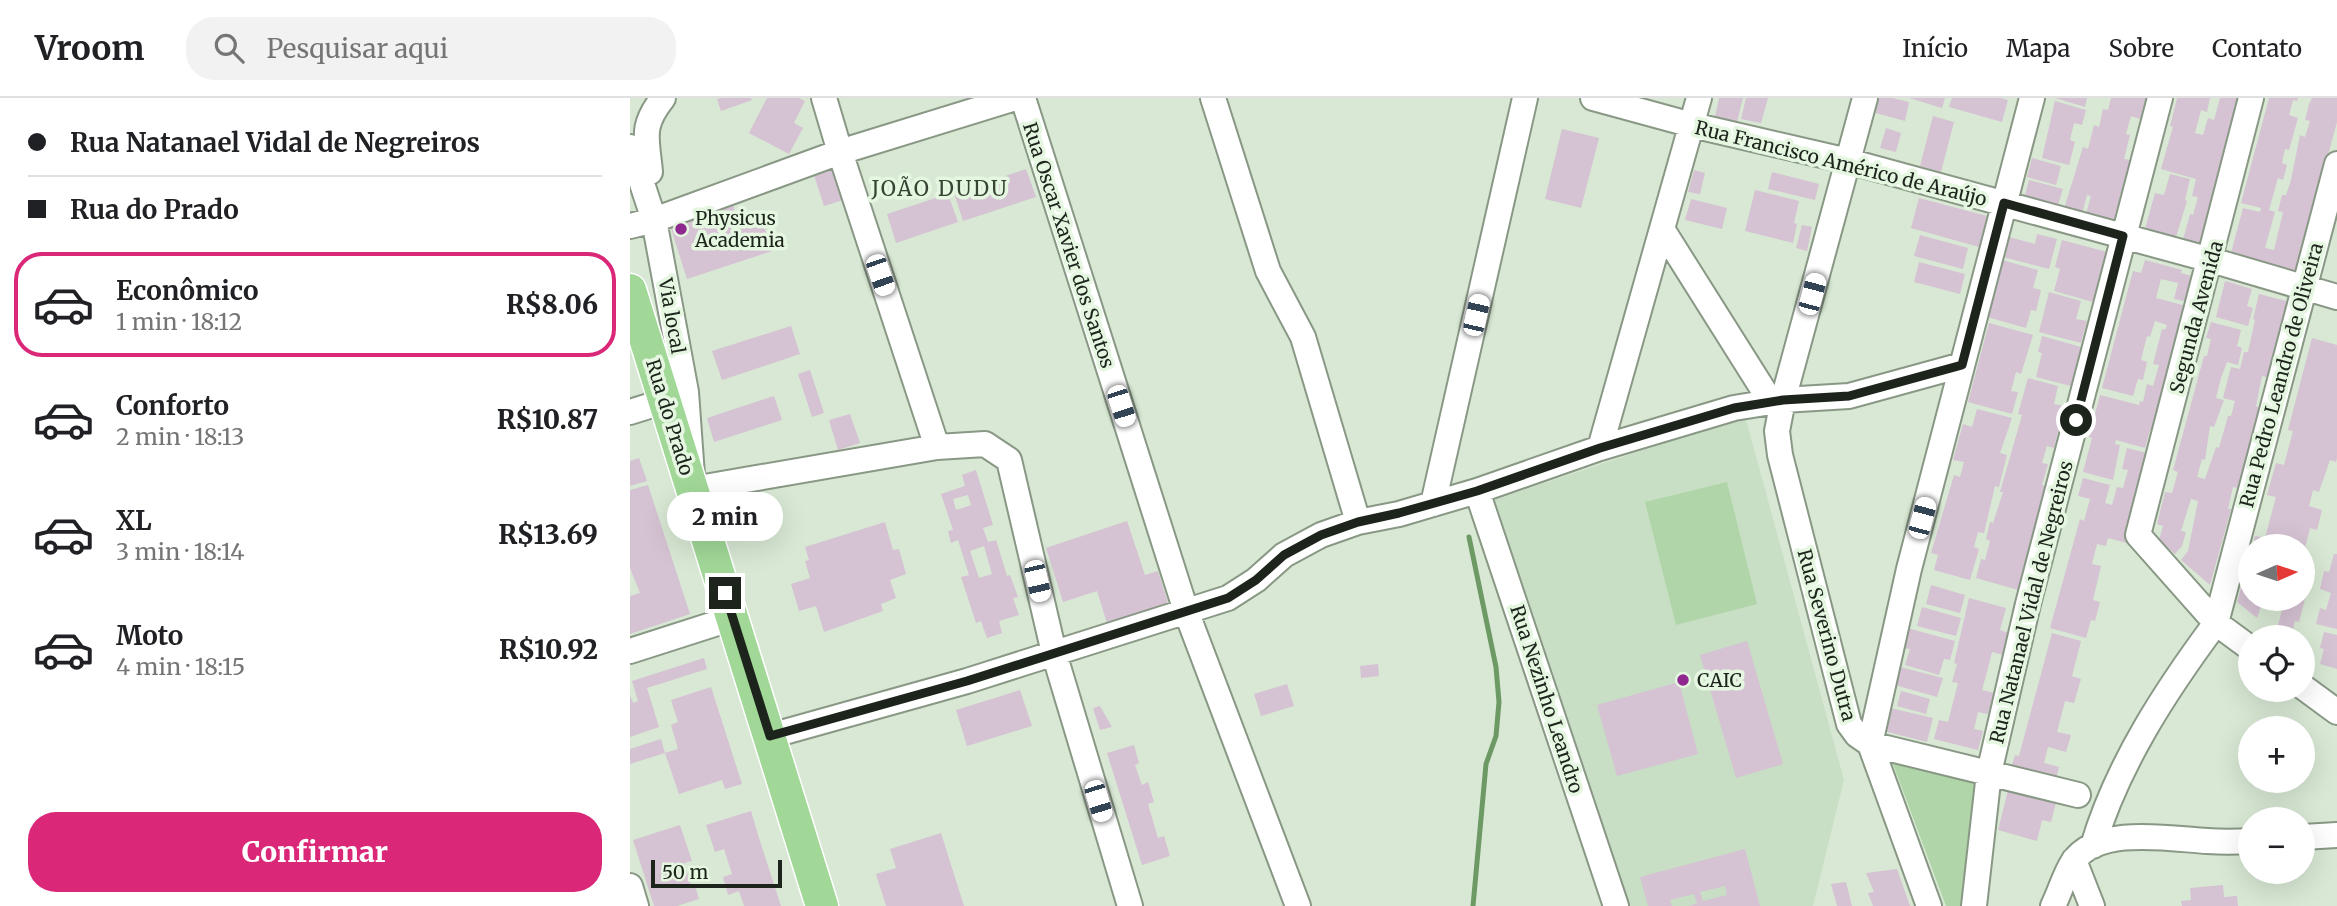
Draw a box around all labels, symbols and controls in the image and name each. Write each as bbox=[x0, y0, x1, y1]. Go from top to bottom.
search box bbox=[186, 17, 676, 80]
text: Vroom bbox=[35, 28, 144, 69]
icon: search bbox=[210, 29, 248, 67]
text: Pesquisar aqui bbox=[266, 32, 448, 65]
text: Início bbox=[1902, 33, 1968, 64]
text: Mapa bbox=[2006, 33, 2070, 64]
text: Sobre bbox=[2108, 33, 2174, 64]
text: Contato bbox=[2212, 33, 2302, 64]
street label: Rua Francisco Américo de Araújo bbox=[1693, 115, 1989, 211]
street label: Rua Oscar Xavier dos Santos bbox=[1018, 119, 1120, 371]
text: Rua Natanael Vidal de Negreiros bbox=[70, 126, 480, 159]
district label: JOÃO DUDU bbox=[870, 175, 1009, 202]
text: Rua do Prado bbox=[70, 193, 239, 226]
place label: Physicus Academia bbox=[694, 206, 785, 252]
marker: Physicus Academia bbox=[673, 221, 689, 237]
street label: Segunda Avenida bbox=[2164, 238, 2228, 396]
street label: Rua Pedro Leandro de Oliveira bbox=[2234, 240, 2328, 510]
car bbox=[864, 252, 897, 298]
car bbox=[1797, 271, 1828, 317]
icon: car bbox=[32, 273, 95, 336]
text: Econômico bbox=[116, 274, 259, 307]
street label: Via local bbox=[653, 275, 690, 356]
text: R$8.06 bbox=[506, 288, 598, 321]
car bbox=[1462, 292, 1491, 338]
text: 1 min · 18:12 bbox=[116, 307, 242, 336]
street label: Rua do Prado bbox=[641, 356, 699, 478]
car bbox=[1105, 383, 1138, 429]
icon: car bbox=[32, 388, 95, 451]
text: Conforto bbox=[116, 389, 229, 422]
text: R$10.87 bbox=[497, 403, 598, 436]
route start bbox=[2060, 404, 2092, 436]
text: 2 min · 18:13 bbox=[116, 422, 244, 451]
street label: Rua Natanael Vidal de Negreiros bbox=[1984, 458, 2078, 746]
callout: 2 min bbox=[667, 491, 783, 540]
car bbox=[1907, 495, 1938, 541]
text: 2 min bbox=[692, 502, 758, 531]
icon: car bbox=[32, 503, 95, 566]
text: XL bbox=[116, 504, 152, 537]
text: R$13.69 bbox=[498, 518, 598, 551]
north arrow bbox=[2238, 534, 2315, 611]
map controls bbox=[2238, 534, 2315, 884]
text: 3 min · 18:14 bbox=[116, 537, 244, 566]
street label: Rua Severino Dutra bbox=[1793, 546, 1861, 724]
car bbox=[1023, 558, 1052, 604]
route end bbox=[709, 577, 741, 609]
street label: Rua Nezinho Leandro bbox=[1505, 602, 1589, 796]
icon: car bbox=[32, 618, 95, 681]
text: Moto bbox=[116, 619, 183, 652]
button: locate bbox=[2238, 625, 2315, 702]
text: R$10.92 bbox=[499, 633, 598, 666]
text: 4 min · 18:15 bbox=[116, 652, 245, 681]
place label: CAIC bbox=[1697, 668, 1742, 692]
marker: CAIC bbox=[1675, 672, 1691, 688]
button: + bbox=[2238, 716, 2315, 793]
car bbox=[1082, 778, 1115, 824]
button: − bbox=[2238, 807, 2315, 884]
button: Confirmar bbox=[28, 812, 602, 892]
scale bar bbox=[651, 857, 782, 889]
text: 50 m bbox=[662, 860, 708, 884]

